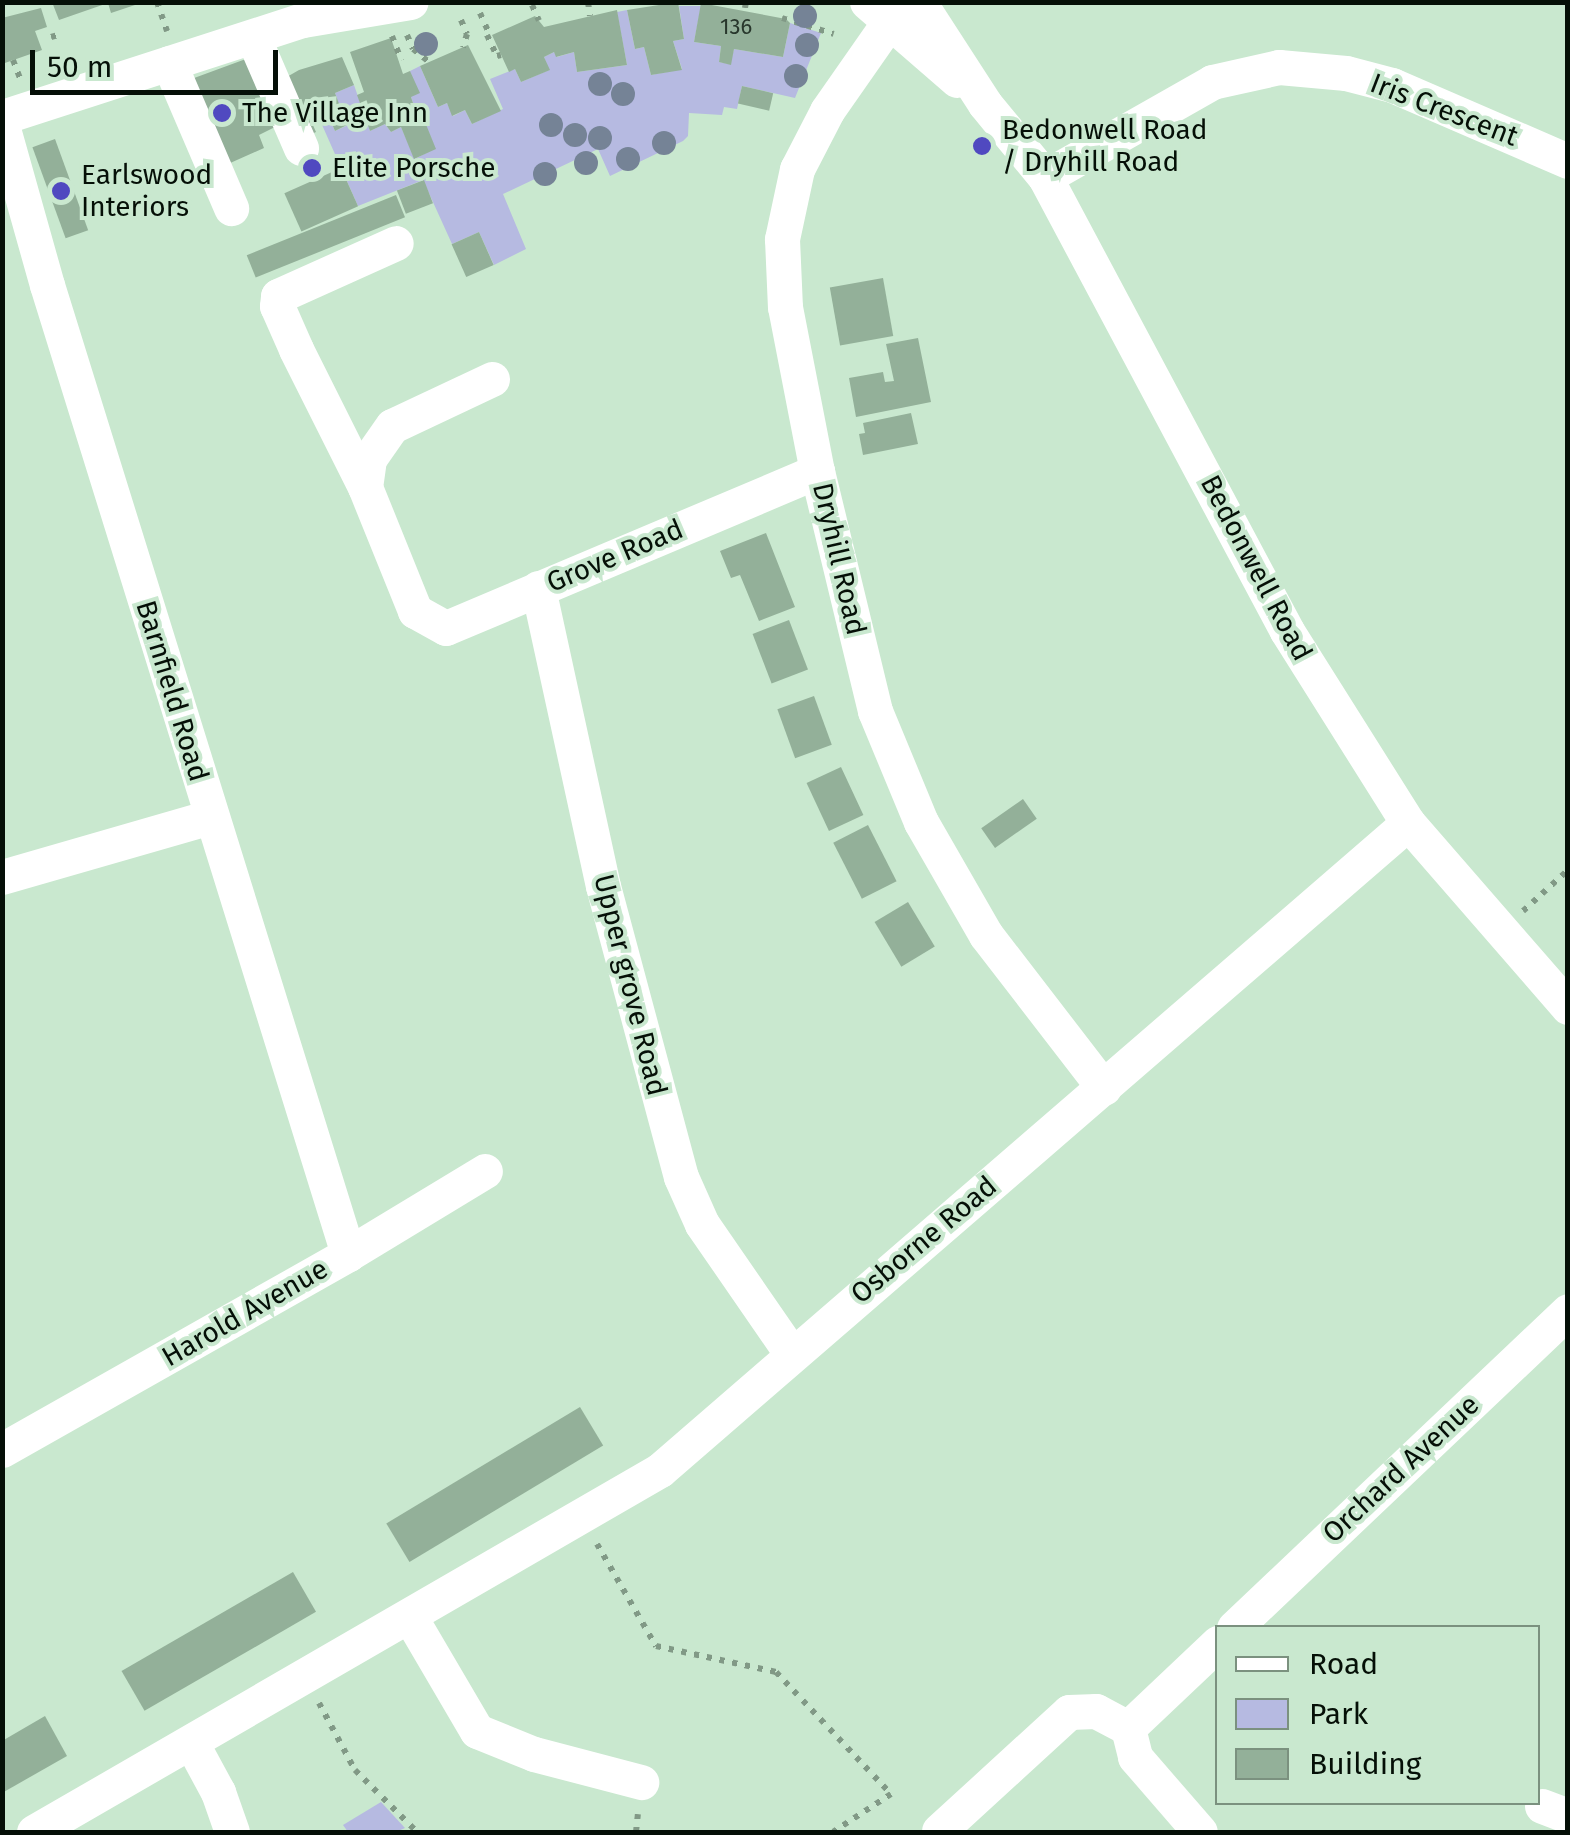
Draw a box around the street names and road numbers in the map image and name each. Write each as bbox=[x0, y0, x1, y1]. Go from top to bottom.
street label: Iris Crescent bbox=[1365, 66, 1523, 154]
street label: Bedonwell Road bbox=[1193, 469, 1319, 667]
street label: Dryhill Road bbox=[805, 480, 873, 638]
street label: Grove Road bbox=[542, 512, 688, 600]
street label: Barnfield Road bbox=[129, 596, 215, 786]
street label: Upper grove Road bbox=[586, 871, 674, 1099]
street label: Osborne Road bbox=[844, 1169, 1004, 1311]
street label: Harold Avenue bbox=[156, 1252, 334, 1374]
street label: Orchard Avenue bbox=[1316, 1388, 1486, 1550]

